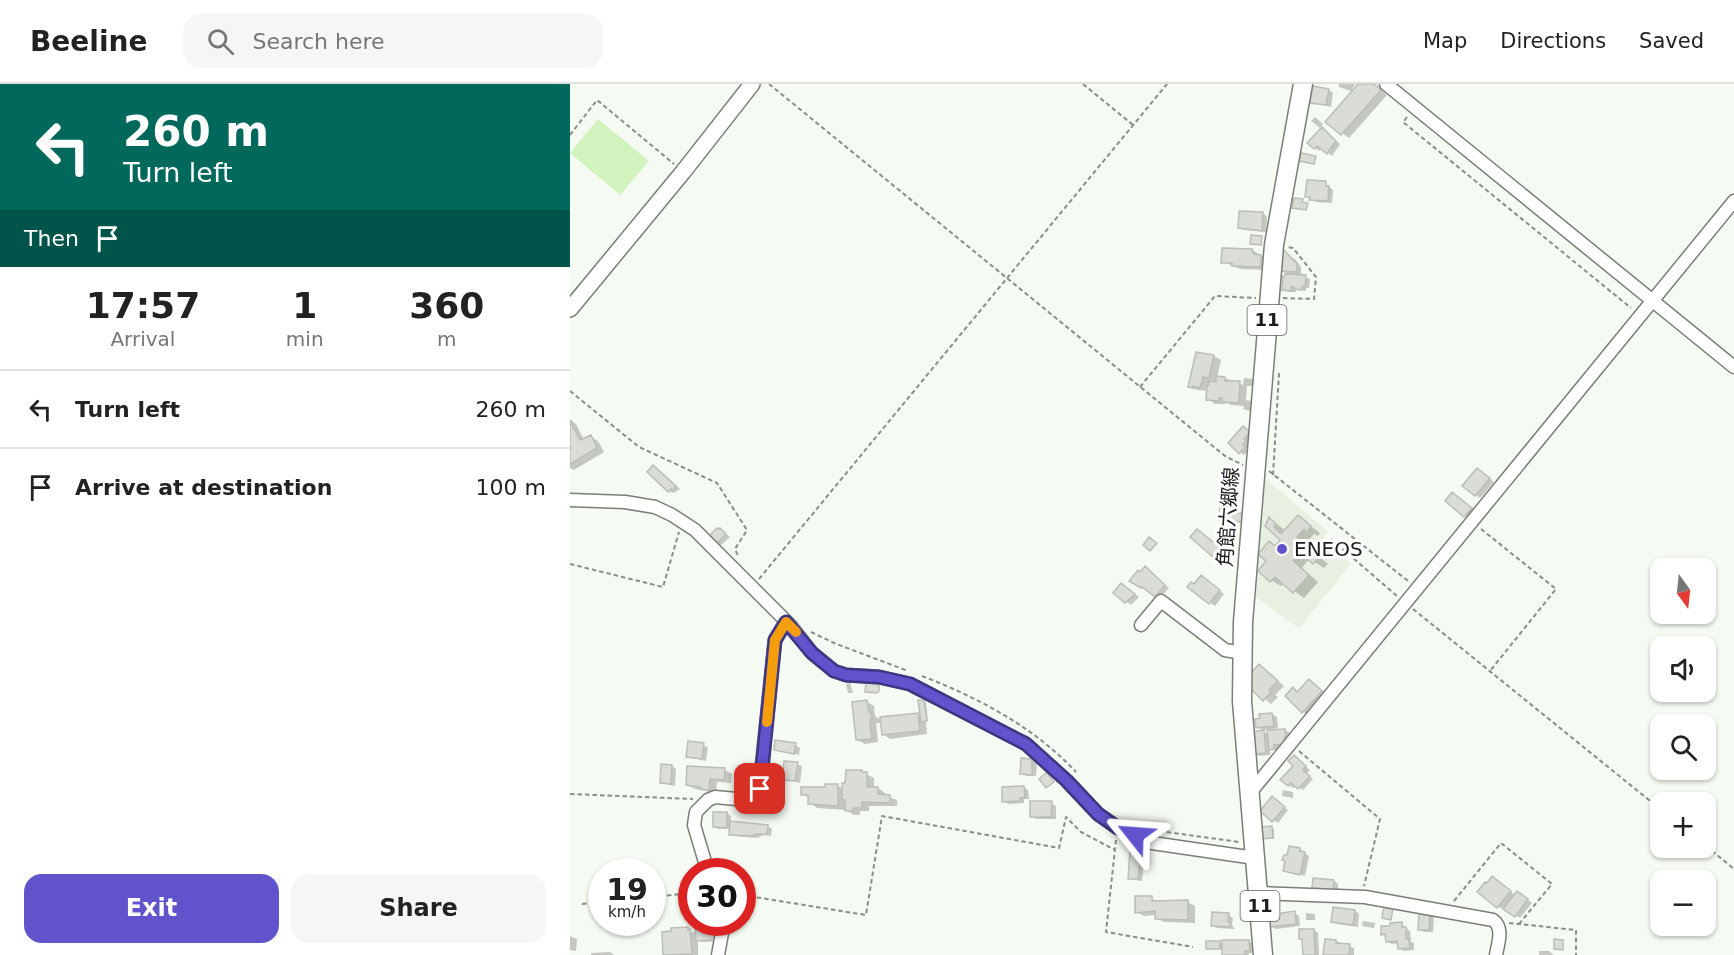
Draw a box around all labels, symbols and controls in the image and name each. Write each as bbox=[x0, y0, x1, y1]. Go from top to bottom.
search box bbox=[183, 14, 603, 68]
text: Beeline bbox=[30, 25, 147, 58]
icon: search bbox=[204, 25, 237, 58]
text: Search here bbox=[252, 29, 385, 54]
text: Map bbox=[1423, 29, 1467, 53]
text: Directions bbox=[1500, 29, 1606, 53]
text: Saved bbox=[1639, 29, 1704, 53]
text: 260 m bbox=[123, 107, 269, 156]
icon: left bbox=[24, 108, 102, 186]
text: Turn left bbox=[123, 157, 233, 188]
icon: arrive bbox=[91, 222, 124, 255]
text: Then bbox=[24, 226, 79, 251]
text: 17:57 bbox=[86, 285, 200, 326]
text: 1 bbox=[292, 285, 317, 326]
text: 360 bbox=[409, 285, 484, 326]
road number: 11 bbox=[1248, 305, 1286, 335]
text: Arrival bbox=[110, 327, 175, 351]
text: min bbox=[286, 327, 324, 351]
text: m bbox=[437, 327, 457, 351]
icon: left bbox=[24, 393, 57, 426]
text: Turn left bbox=[75, 397, 180, 422]
text: 260 m bbox=[476, 397, 546, 422]
street label: 角館六郷線 bbox=[1213, 466, 1243, 568]
icon: arrive bbox=[24, 471, 57, 504]
text: Arrive at destination bbox=[75, 475, 332, 500]
text: 100 m bbox=[476, 475, 546, 500]
place label: ENEOS bbox=[1294, 537, 1363, 561]
marker: ENEOS bbox=[1275, 542, 1289, 556]
north arrow bbox=[1650, 558, 1716, 624]
map controls bbox=[1650, 558, 1716, 936]
button: sound bbox=[1650, 636, 1716, 702]
button: search bbox=[1650, 714, 1716, 780]
pin bbox=[734, 763, 785, 814]
icon: arrive bbox=[743, 772, 776, 805]
button: + bbox=[1650, 792, 1716, 858]
position arrow bbox=[1103, 803, 1167, 867]
speed limit sign: 30 bbox=[678, 858, 756, 936]
button: − bbox=[1650, 870, 1716, 936]
text: 19 bbox=[606, 872, 648, 907]
button: Exit bbox=[24, 874, 279, 943]
button: Share bbox=[291, 874, 546, 943]
road number: 11 bbox=[1240, 891, 1280, 921]
text: km/h bbox=[608, 903, 646, 921]

